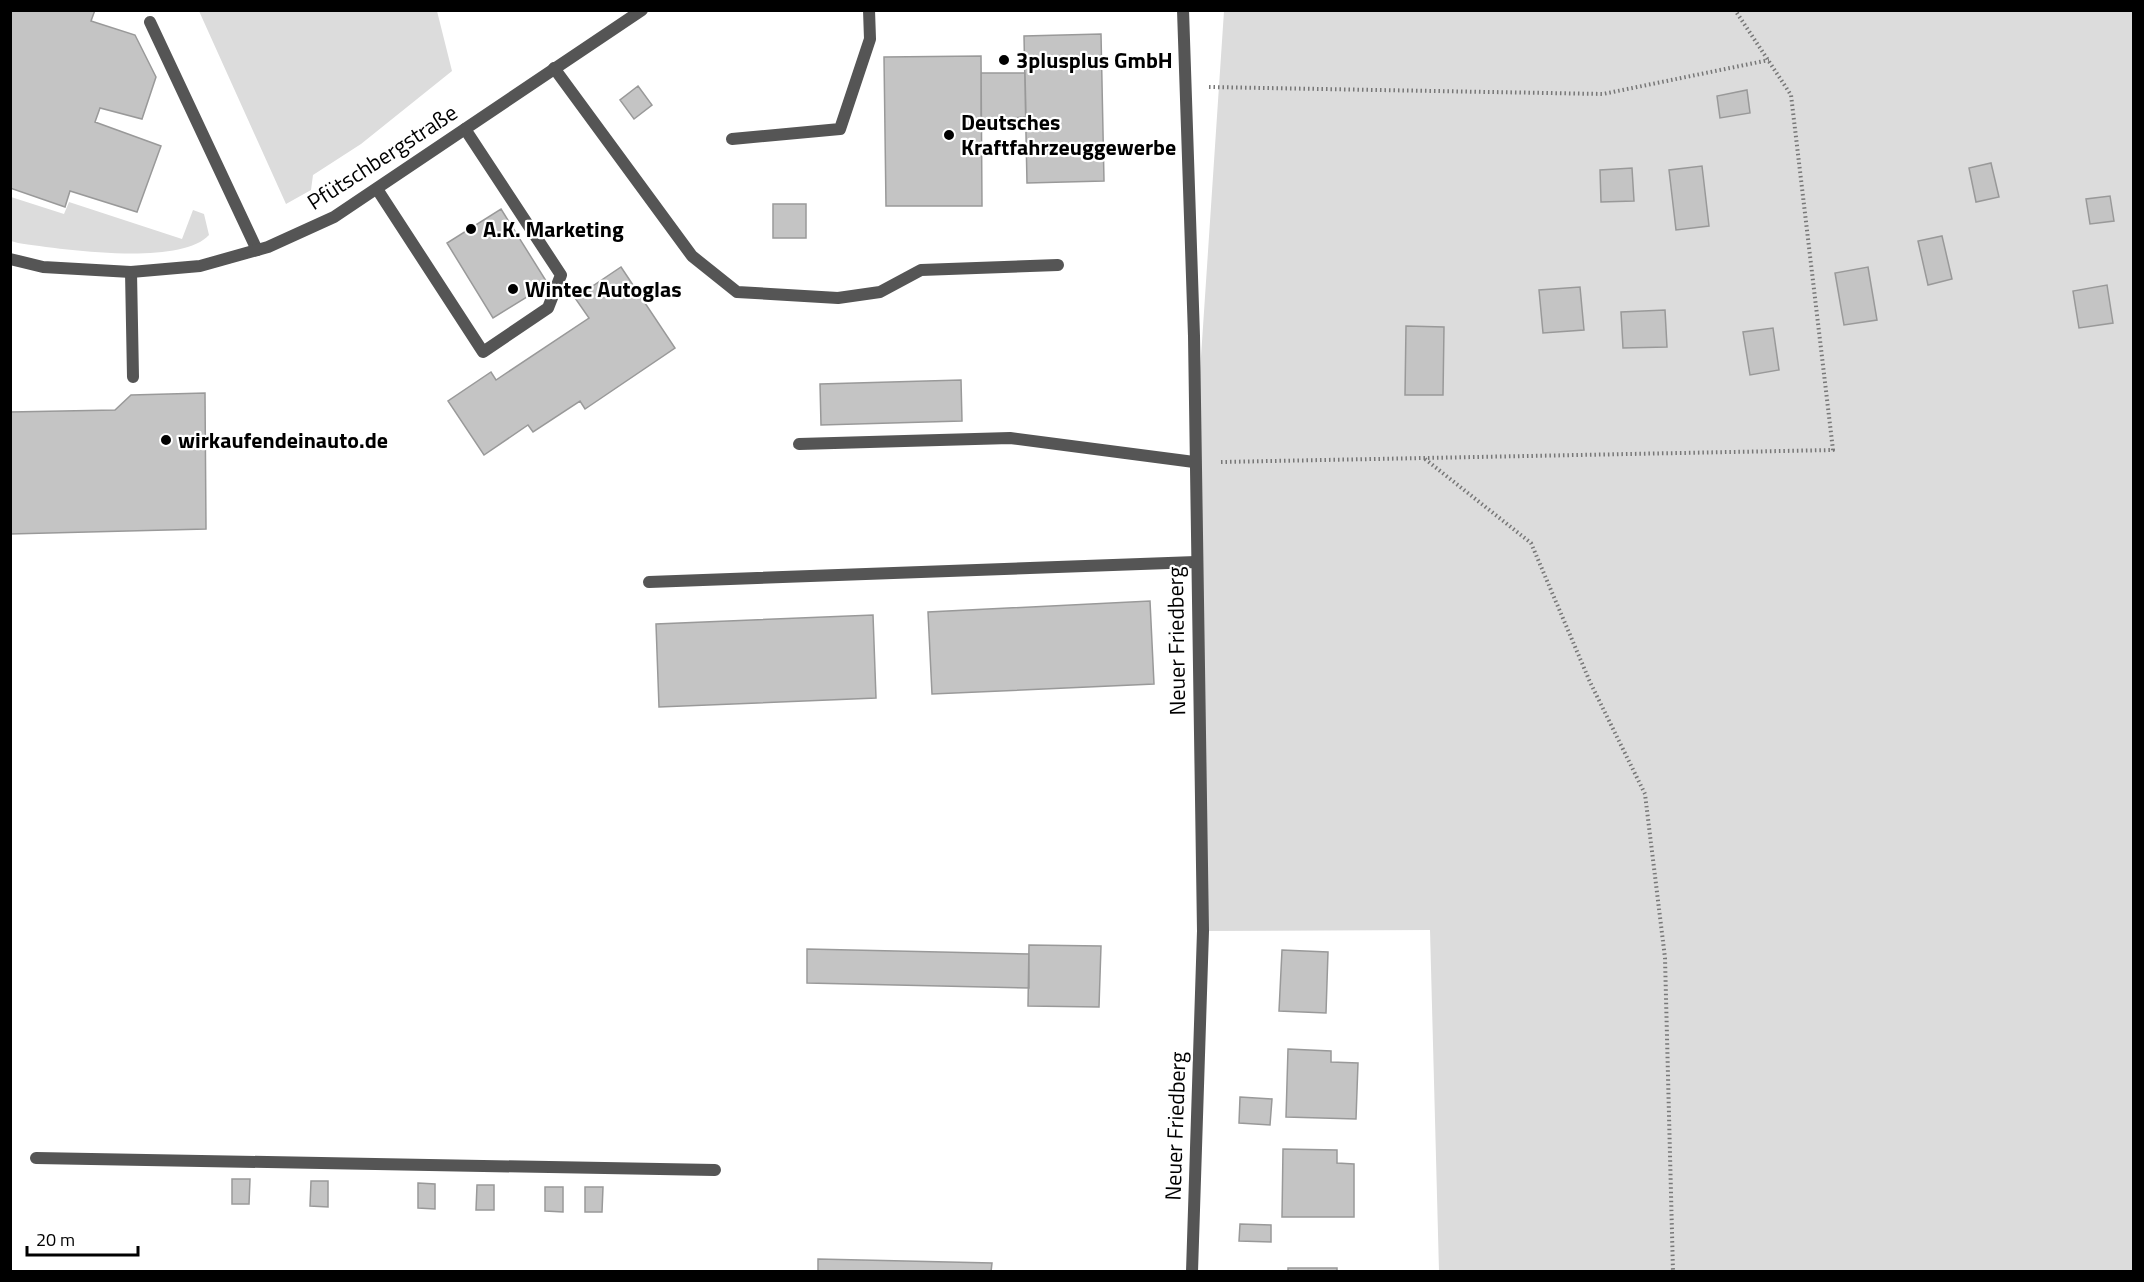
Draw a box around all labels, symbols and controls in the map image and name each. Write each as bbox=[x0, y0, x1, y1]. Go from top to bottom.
place label: 3plusplus GmbH bbox=[1016, 43, 1173, 77]
marker: 3plusplus GmbH bbox=[997, 53, 1011, 67]
street label: Pfütschbergstraße bbox=[300, 96, 464, 218]
place label: Deutsches Kraftfahrzeuggewerbe bbox=[961, 105, 1176, 164]
marker: Deutsches Kraftfahrzeuggewerbe bbox=[942, 128, 956, 142]
place label: A.K. Marketing bbox=[483, 212, 624, 246]
marker: A.K. Marketing bbox=[464, 222, 478, 236]
place label: Wintec Autoglas bbox=[525, 272, 682, 306]
marker: Wintec Autoglas bbox=[506, 282, 520, 296]
place label: wirkaufendeinauto.de bbox=[178, 423, 388, 457]
marker: wirkaufendeinauto.de bbox=[159, 433, 173, 447]
street label: Neuer Friedberg bbox=[1158, 566, 1194, 716]
street label: Neuer Friedberg bbox=[1155, 1051, 1195, 1201]
scale bar bbox=[27, 1219, 138, 1257]
text: 20 m bbox=[36, 1226, 75, 1253]

